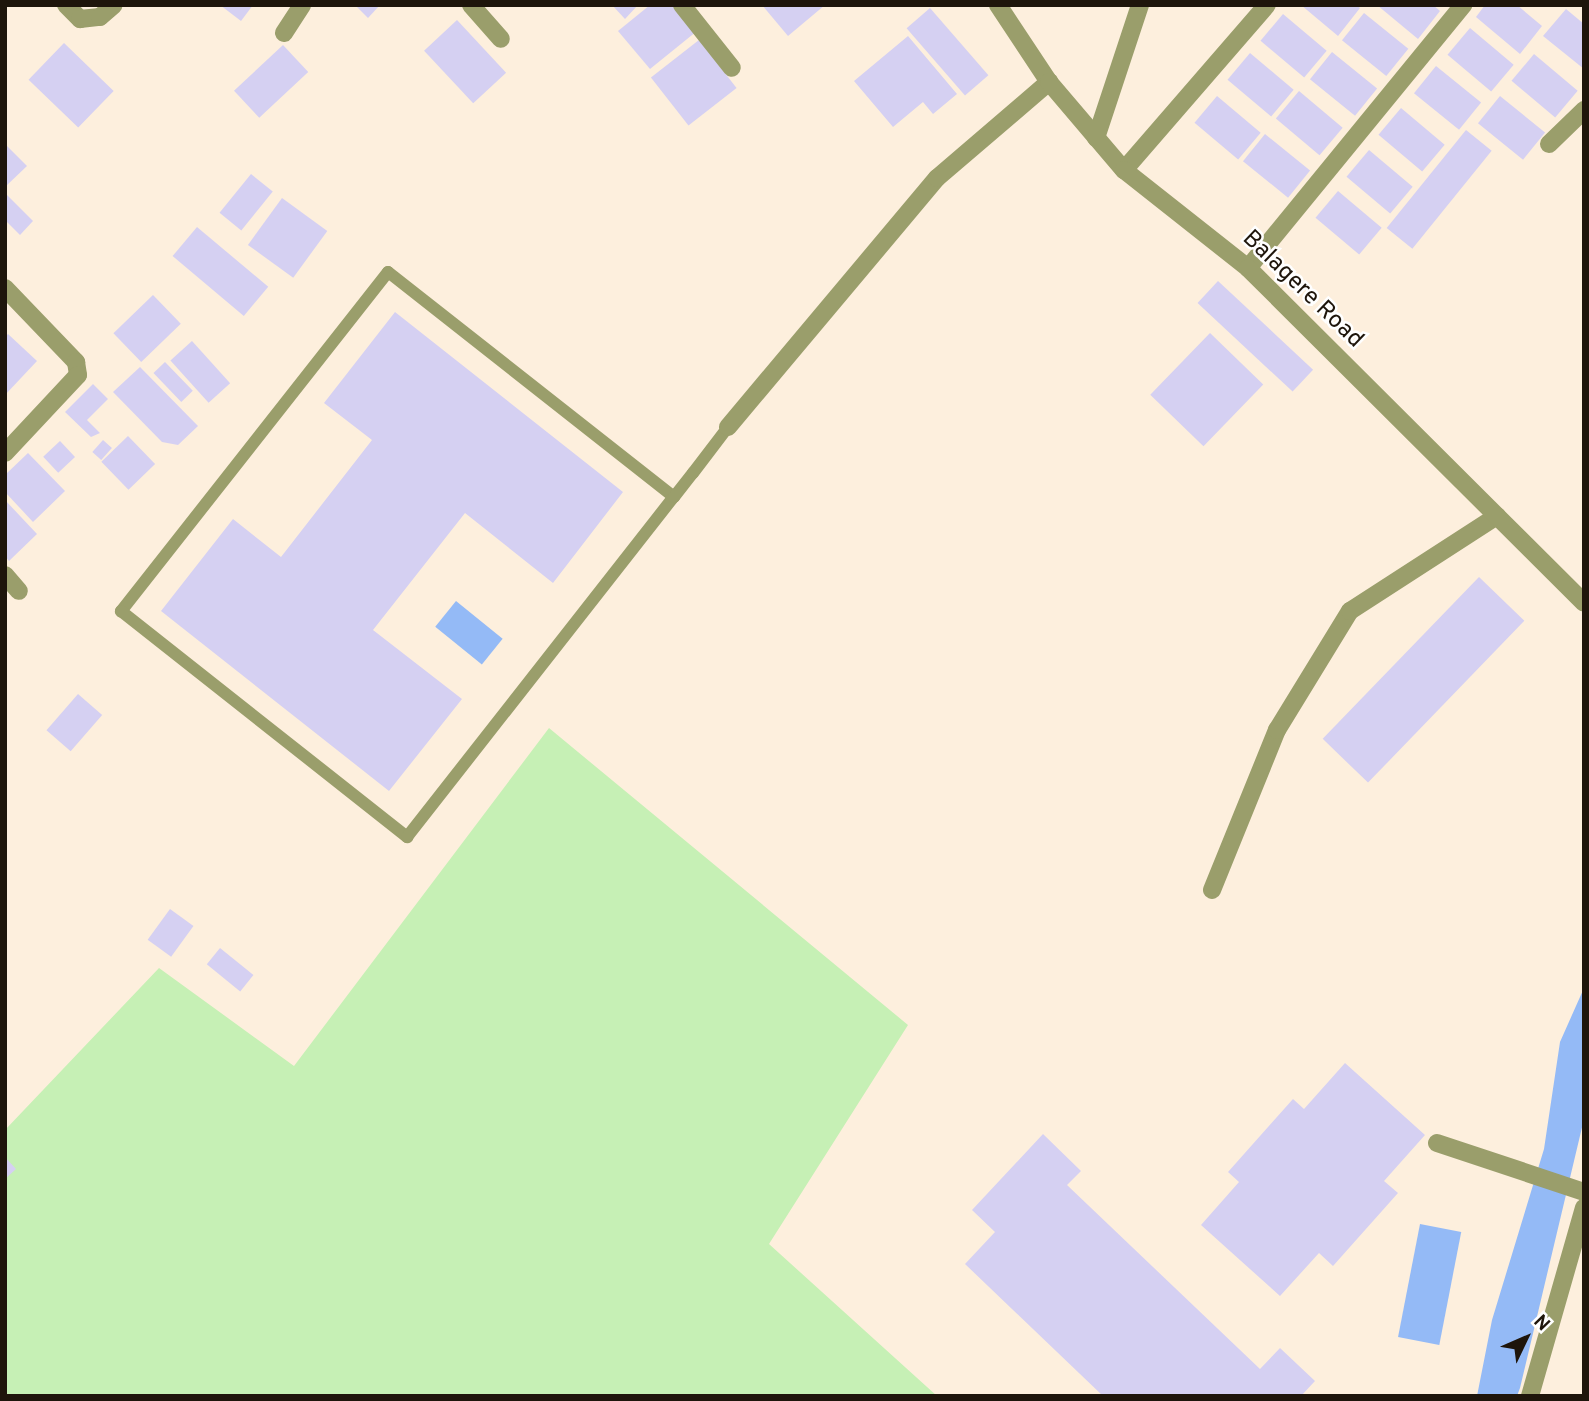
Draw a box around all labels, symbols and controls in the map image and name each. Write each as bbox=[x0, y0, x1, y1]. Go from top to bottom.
street label: Balagere Road bbox=[1235, 225, 1369, 355]
north arrow bbox=[1491, 1303, 1561, 1373]
text: N bbox=[1528, 1310, 1554, 1337]

